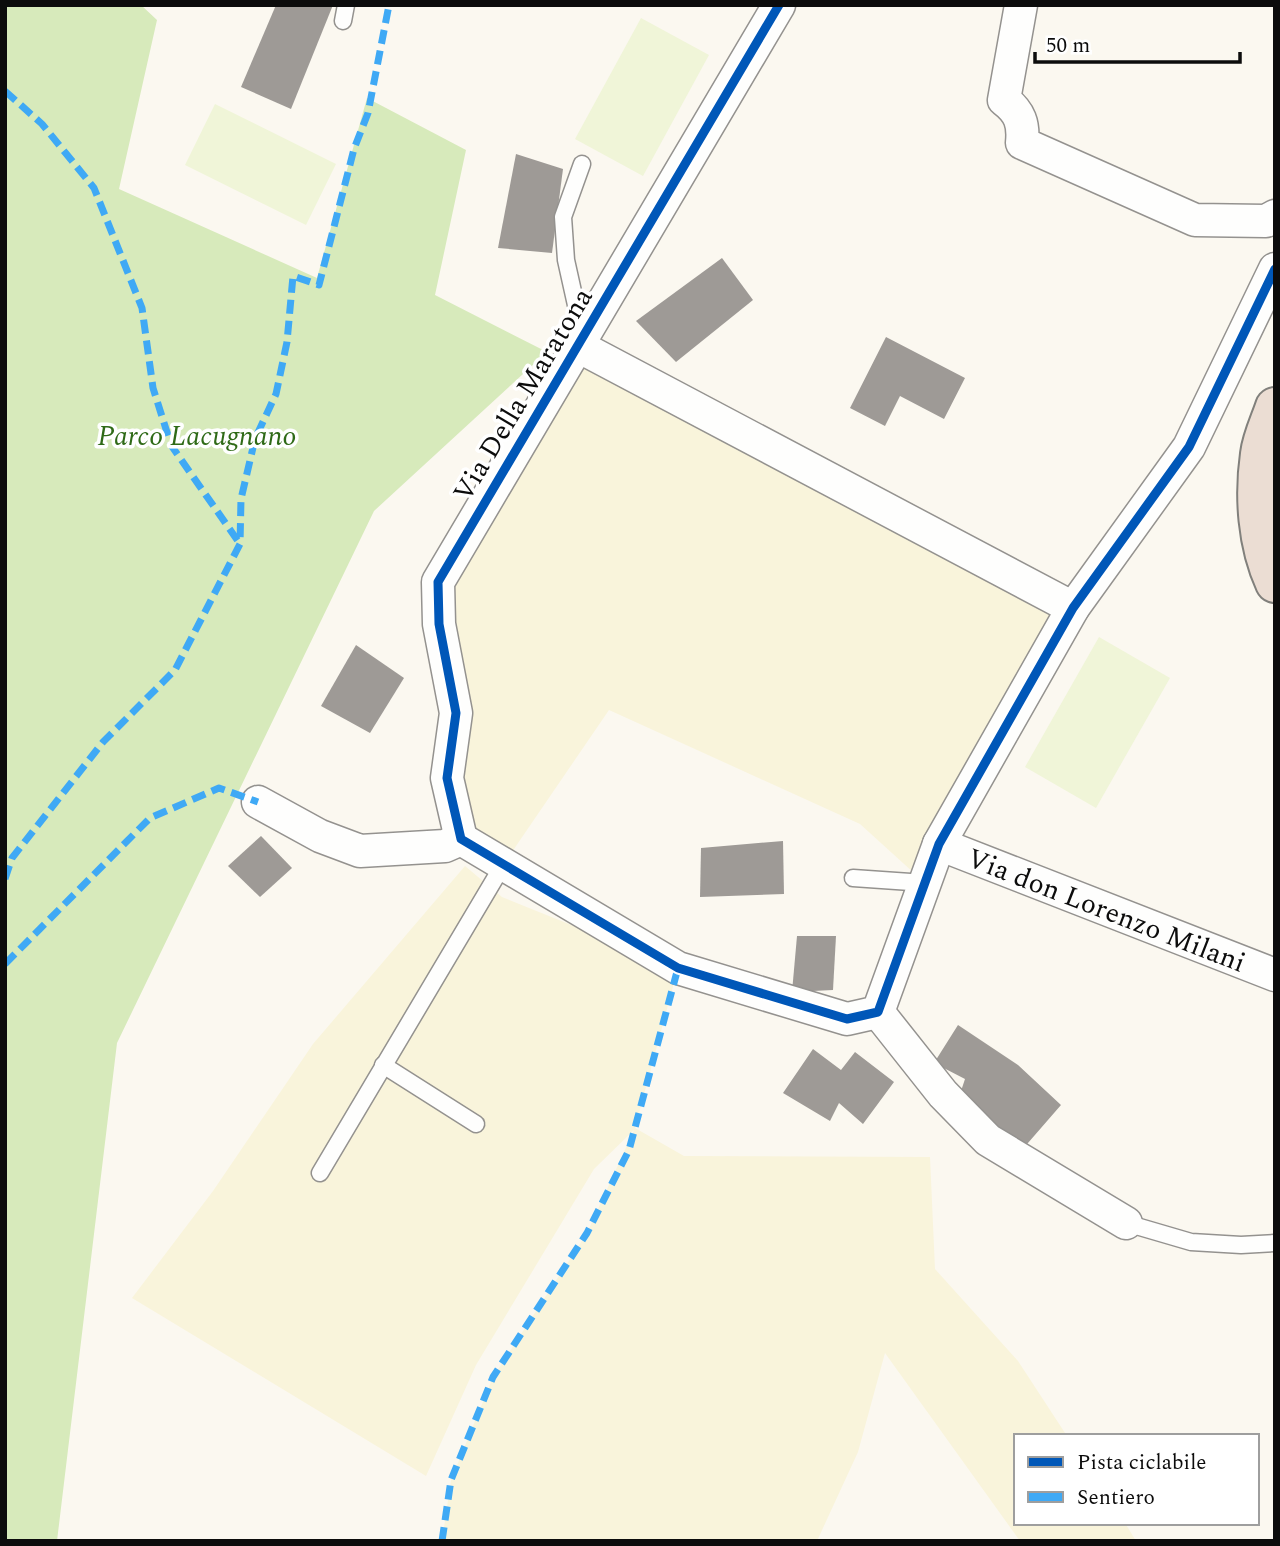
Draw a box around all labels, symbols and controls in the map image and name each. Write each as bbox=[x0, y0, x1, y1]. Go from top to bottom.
scale bar bbox=[1035, 21, 1240, 65]
text: 50 m bbox=[1046, 30, 1090, 62]
street label: Via Della Maratona bbox=[442, 279, 604, 510]
park label: Parco Lacugnano bbox=[97, 415, 297, 458]
street label: Via don Lorenzo Milani bbox=[961, 837, 1252, 985]
legend bbox=[1014, 1434, 1259, 1525]
text: Pista ciclabile bbox=[1077, 1447, 1207, 1479]
text: Sentiero bbox=[1077, 1482, 1155, 1514]

